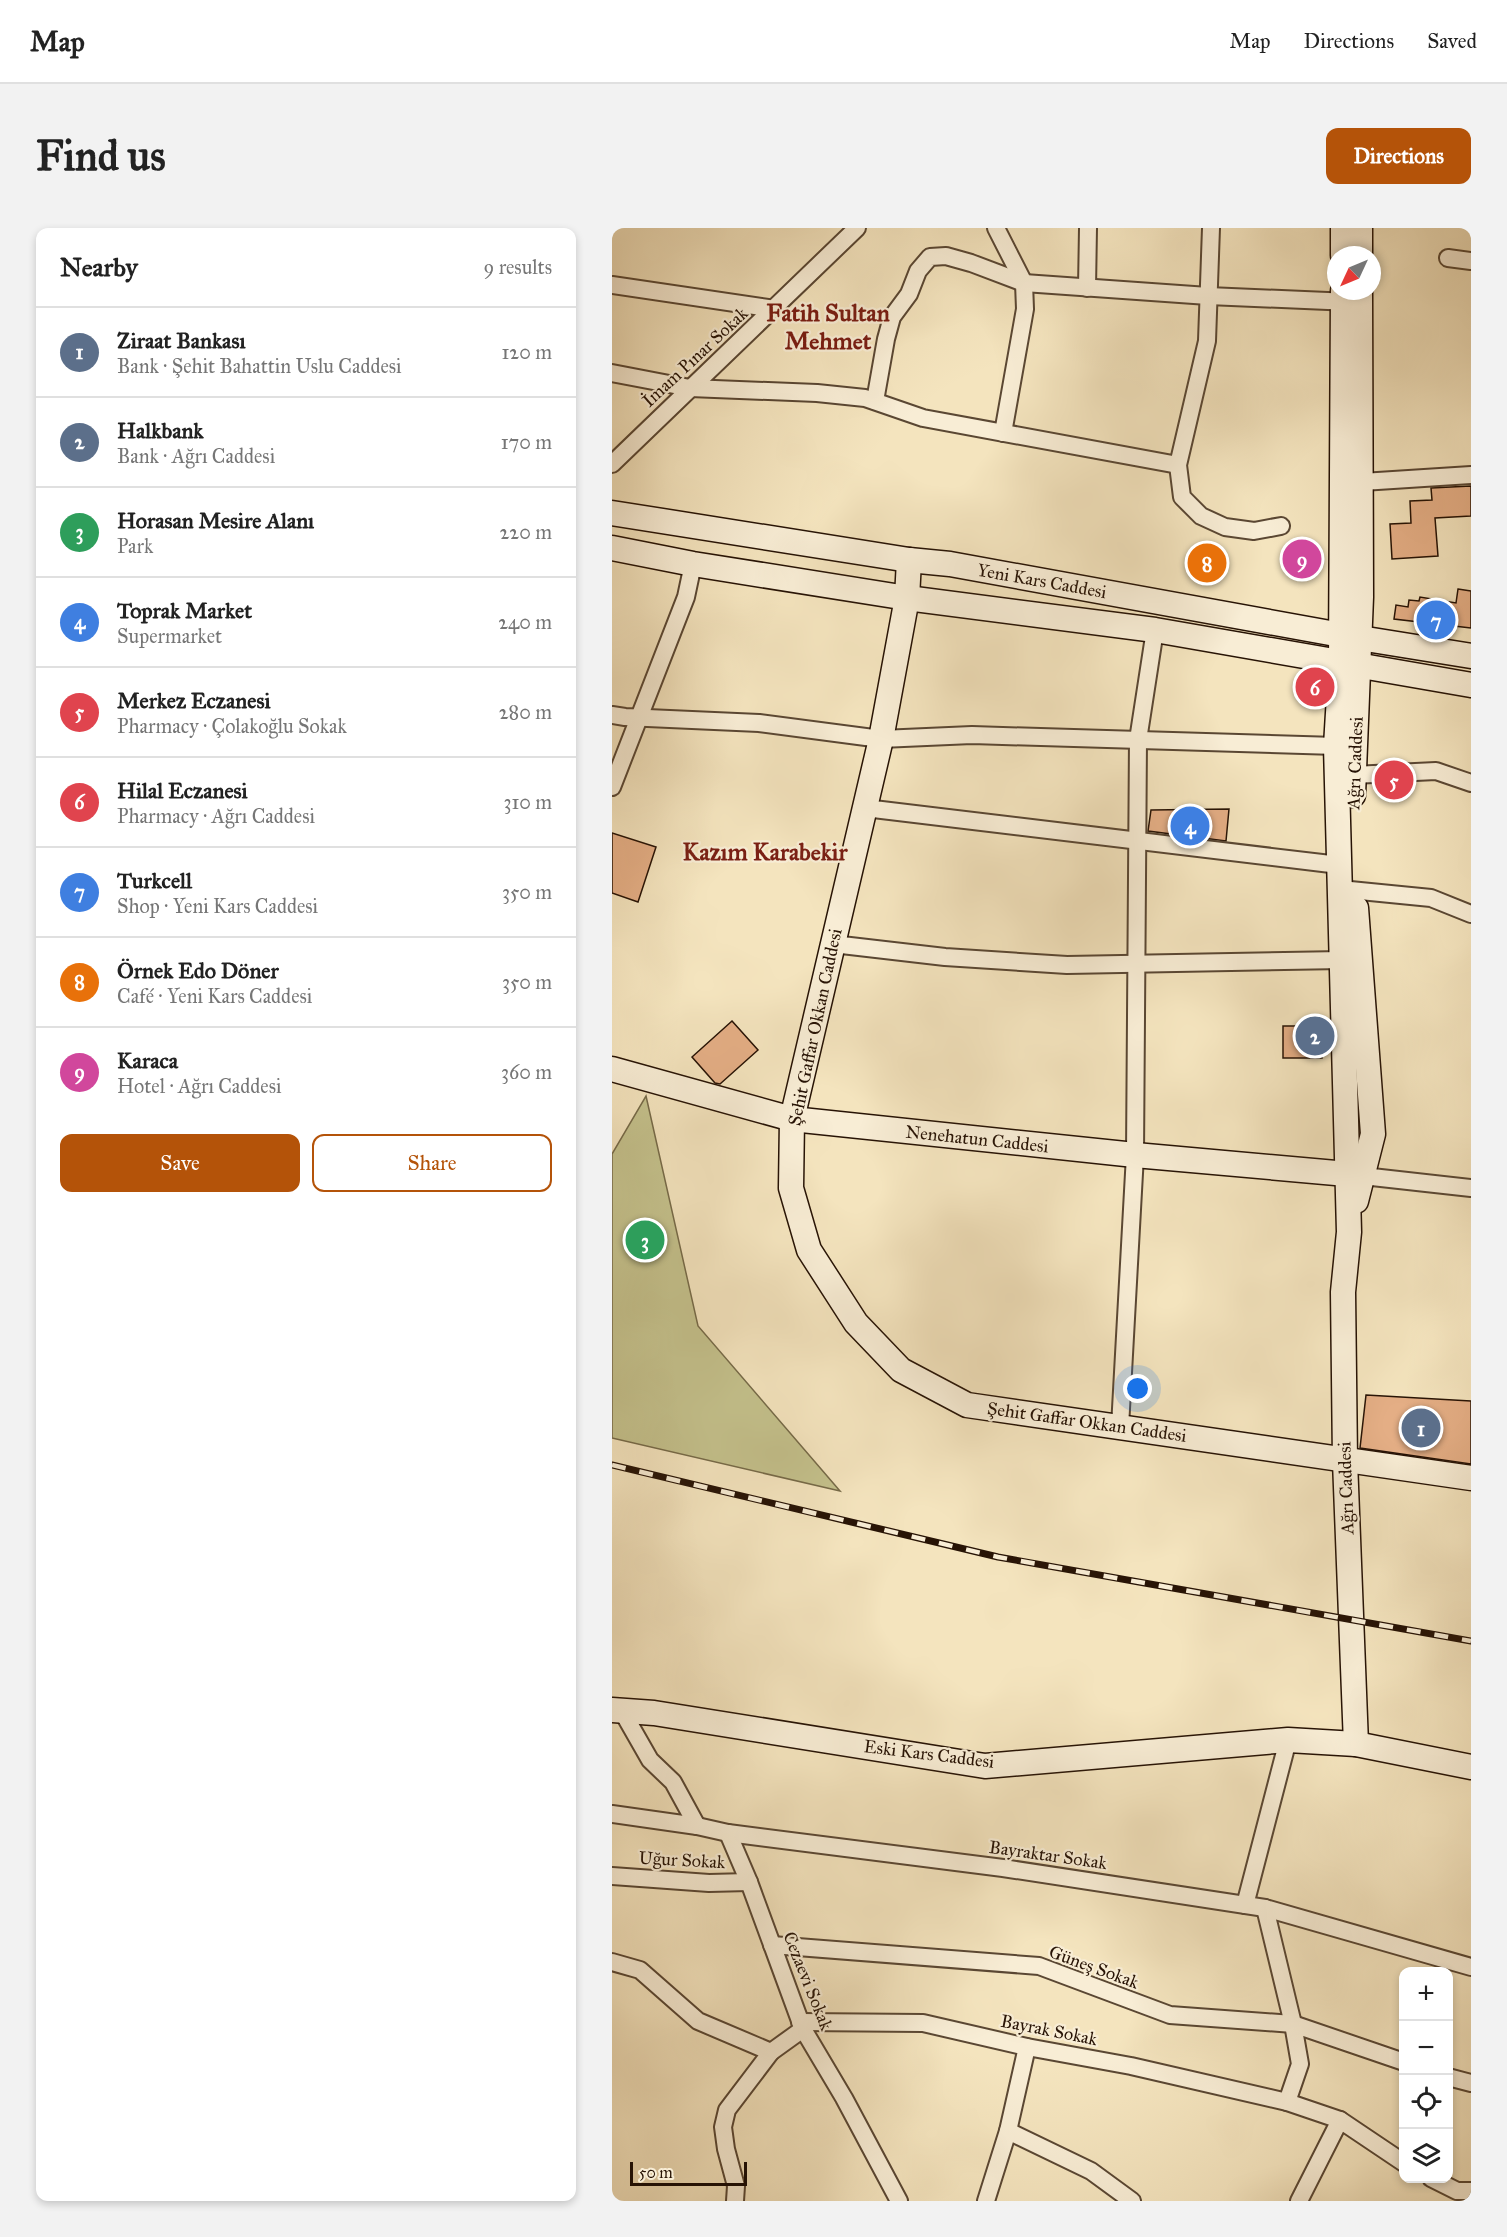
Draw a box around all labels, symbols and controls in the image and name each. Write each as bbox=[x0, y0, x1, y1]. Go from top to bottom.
text: Map bbox=[30, 24, 85, 59]
text: Map bbox=[1230, 28, 1271, 54]
text: Directions bbox=[1304, 28, 1394, 54]
text: Saved bbox=[1427, 28, 1477, 54]
button: Directions bbox=[1326, 128, 1471, 184]
text: Find us bbox=[36, 130, 166, 182]
north arrow bbox=[1327, 246, 1381, 300]
text: Nearby bbox=[60, 251, 138, 283]
text: 9 results bbox=[484, 255, 552, 279]
district label: Fatih Sultan Mehmet bbox=[766, 298, 890, 356]
street label: İmam Pınar Sokak bbox=[637, 301, 753, 412]
text: Ziraat Bankası bbox=[117, 327, 245, 354]
text: 1 bbox=[76, 340, 83, 364]
text: 120 m bbox=[501, 340, 552, 364]
text: Bank · Şehit Bahattin Uslu Caddesi bbox=[117, 354, 402, 378]
text: Halkbank bbox=[117, 417, 204, 444]
text: 2 bbox=[75, 430, 84, 454]
text: 170 m bbox=[501, 430, 552, 454]
text: Bank · Ağrı Caddesi bbox=[117, 444, 275, 468]
text: Horasan Mesire Alanı bbox=[117, 507, 314, 534]
text: 3 bbox=[76, 520, 84, 544]
text: 220 m bbox=[500, 520, 552, 544]
text: Park bbox=[117, 534, 153, 558]
pin: 9 bbox=[1282, 536, 1322, 582]
pin: 8 bbox=[1188, 540, 1226, 586]
street label: Yeni Kars Caddesi bbox=[976, 559, 1108, 603]
text: Toprak Market bbox=[117, 597, 252, 624]
pin: 7 bbox=[1416, 598, 1456, 642]
text: 4 bbox=[74, 610, 85, 634]
text: 240 m bbox=[498, 610, 552, 634]
text: Supermarket bbox=[117, 624, 222, 648]
pin: 6 bbox=[1296, 664, 1334, 710]
text: Merkez Eczanesi bbox=[117, 687, 270, 714]
text: 5 bbox=[75, 700, 84, 724]
text: 280 m bbox=[499, 700, 552, 724]
text: Pharmacy · Çolakoğlu Sokak bbox=[117, 714, 347, 738]
street label: Ağrı Caddesi bbox=[1342, 716, 1369, 811]
pin: 5 bbox=[1374, 758, 1414, 802]
text: Hilal Eczanesi bbox=[117, 777, 248, 804]
text: 6 bbox=[74, 790, 85, 814]
text: 310 m bbox=[503, 790, 552, 814]
text: Pharmacy · Ağrı Caddesi bbox=[117, 804, 315, 828]
pin: 4 bbox=[1170, 804, 1210, 848]
district label: Kazım Karabekir bbox=[683, 837, 848, 867]
text: Turkcell bbox=[117, 867, 192, 894]
text: 7 bbox=[74, 880, 85, 904]
text: 350 m bbox=[502, 880, 552, 904]
text: Shop · Yeni Kars Caddesi bbox=[117, 894, 318, 918]
street label: Şehit Gaffar Okkan Caddesi bbox=[783, 926, 847, 1128]
text: Örnek Edo Döner bbox=[117, 957, 279, 984]
text: 8 bbox=[74, 970, 85, 994]
text: 350 m bbox=[502, 970, 552, 994]
text: Café · Yeni Kars Caddesi bbox=[117, 984, 312, 1008]
pin: 2 bbox=[1296, 1014, 1334, 1058]
text: Karaca bbox=[117, 1047, 178, 1074]
text: 9 bbox=[74, 1060, 85, 1084]
text: 360 m bbox=[501, 1060, 552, 1084]
text: Hotel · Ağrı Caddesi bbox=[117, 1074, 281, 1098]
street label: Nenehatun Caddesi bbox=[904, 1121, 1050, 1157]
button: Save bbox=[60, 1134, 300, 1192]
button: Share bbox=[312, 1134, 552, 1192]
pin: 3 bbox=[626, 1218, 664, 1262]
your location bbox=[1123, 1374, 1152, 1403]
street label: Şehit Gaffar Okkan Caddesi bbox=[986, 1397, 1188, 1447]
pin: 1 bbox=[1402, 1406, 1440, 1450]
street label: Ağrı Caddesi bbox=[1333, 1441, 1360, 1536]
street label: Eski Kars Caddesi bbox=[863, 1735, 995, 1773]
street label: Bayraktar Sokak bbox=[988, 1836, 1109, 1874]
street label: Uğur Sokak bbox=[638, 1847, 726, 1874]
street label: Cezaevi Sokak bbox=[778, 1928, 838, 2034]
street label: Güneş Sokak bbox=[1046, 1941, 1143, 1994]
map controls bbox=[1399, 1967, 1453, 2183]
button: + bbox=[1399, 1967, 1453, 2021]
street label: Bayrak Sokak bbox=[999, 2010, 1100, 2050]
button: − bbox=[1399, 2021, 1453, 2075]
button: locate bbox=[1399, 2075, 1453, 2129]
button: layers bbox=[1399, 2129, 1453, 2183]
scale bar bbox=[630, 2159, 747, 2186]
text: 50 m bbox=[639, 2163, 673, 2182]

